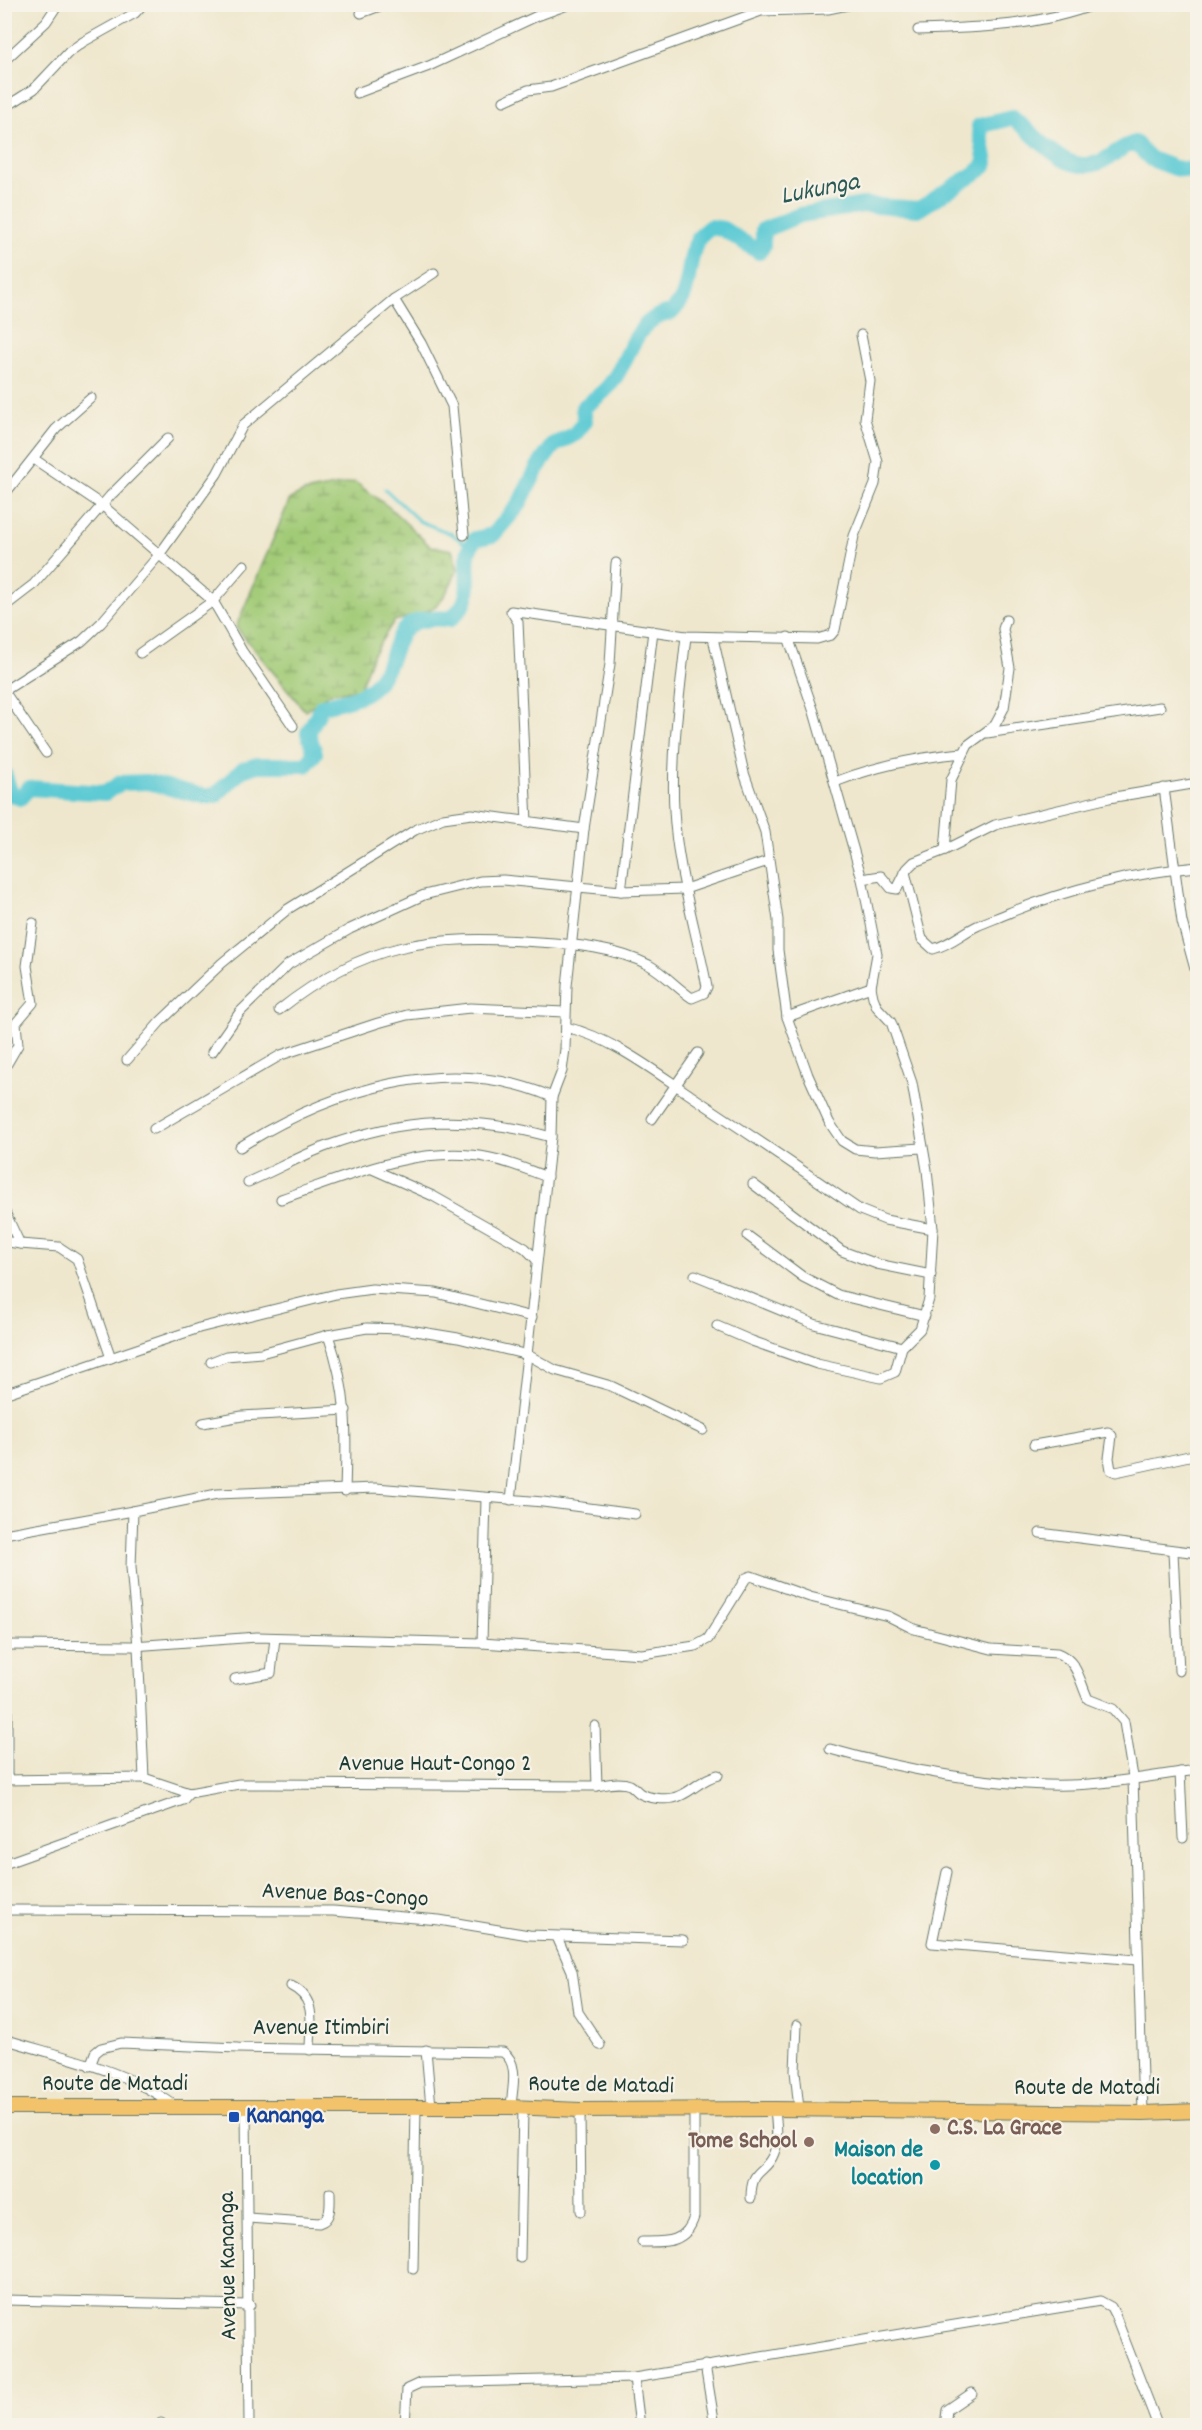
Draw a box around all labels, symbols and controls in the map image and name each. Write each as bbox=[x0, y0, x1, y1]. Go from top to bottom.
water label: Lukunga bbox=[778, 164, 864, 216]
street label: Avenue Haut-Congo 2 bbox=[339, 1748, 531, 1782]
street label: Avenue Bas-Congo bbox=[261, 1875, 429, 1917]
street label: Avenue Itimbiri bbox=[253, 2012, 389, 2046]
street label: Route de Matadi bbox=[42, 2068, 188, 2102]
street label: Route de Matadi bbox=[528, 2068, 674, 2104]
street label: Route de Matadi bbox=[1014, 2072, 1160, 2106]
place label: Kananga bbox=[246, 2100, 324, 2134]
marker: Kananga bbox=[227, 2110, 241, 2124]
place label: C.S. La Grace bbox=[947, 2112, 1062, 2146]
marker: C.S. La Grace bbox=[928, 2122, 942, 2136]
place label: Tome School bbox=[688, 2125, 797, 2159]
place label: Maison de location bbox=[834, 2134, 923, 2196]
marker: Tome School bbox=[802, 2135, 816, 2149]
marker: Maison de location bbox=[928, 2158, 942, 2172]
street label: Avenue Kananga bbox=[211, 2191, 247, 2341]

